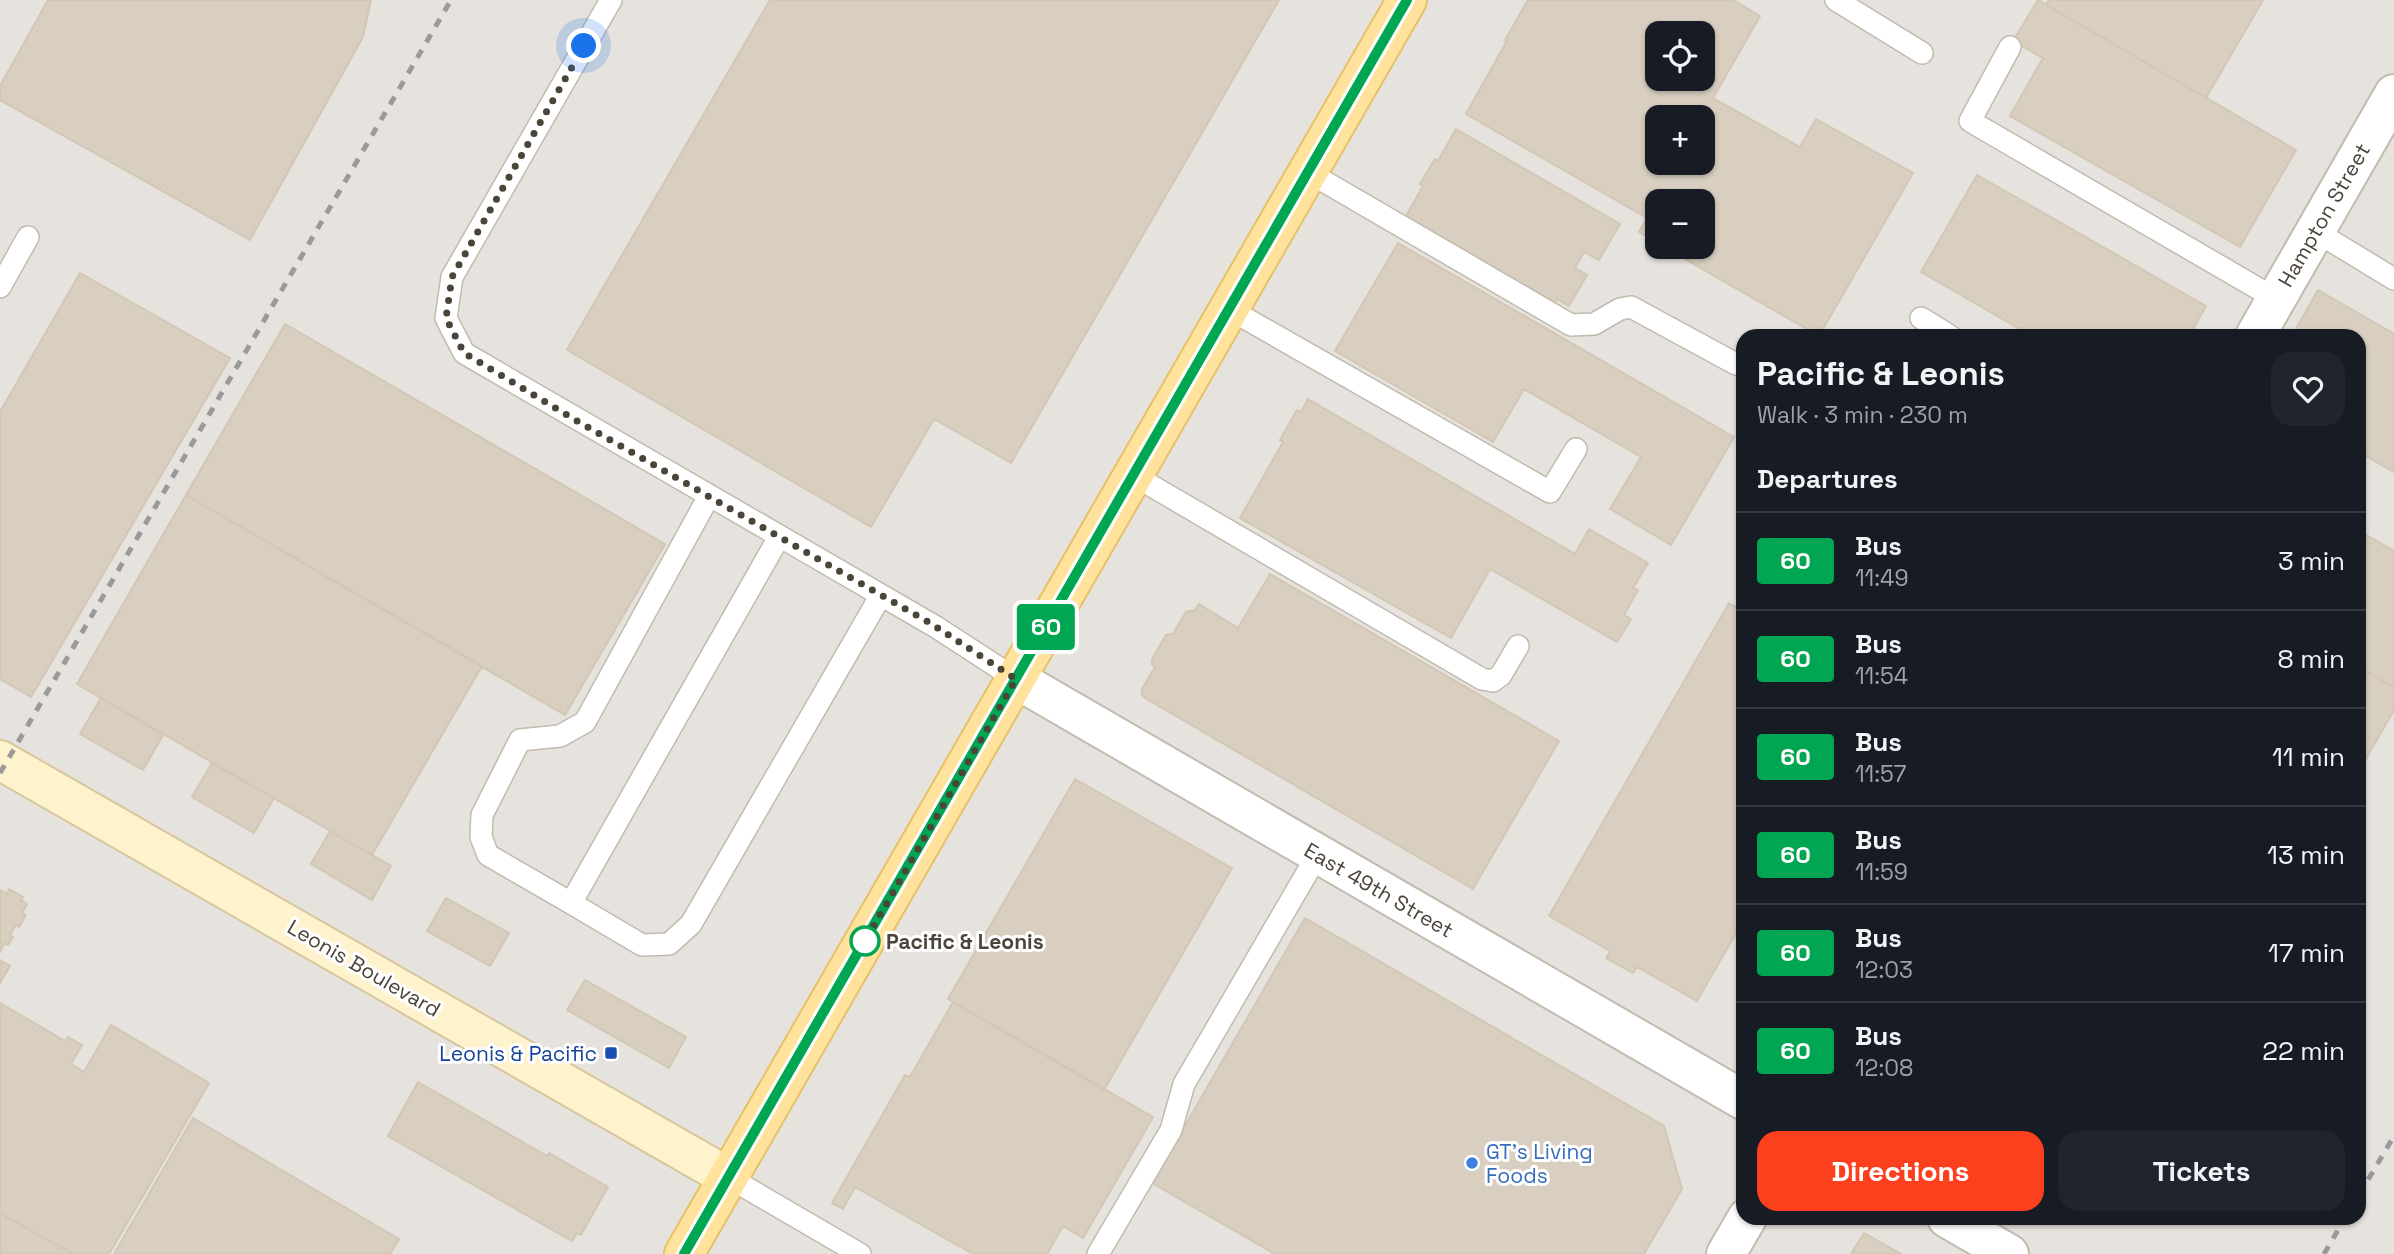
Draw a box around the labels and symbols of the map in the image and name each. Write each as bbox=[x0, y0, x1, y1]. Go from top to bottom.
your location bbox=[566, 28, 601, 63]
street label: Hampton Street bbox=[2272, 138, 2376, 292]
line badge: 60 bbox=[1014, 604, 1078, 650]
street label: East 49th Street bbox=[1300, 836, 1458, 944]
street label: Leonis Boulevard bbox=[283, 913, 445, 1023]
marker: Pacific & Leonis bbox=[850, 926, 880, 956]
place label: Pacific & Leonis bbox=[886, 928, 1044, 955]
place label: Leonis & Pacific bbox=[439, 1040, 597, 1067]
marker: Leonis & Pacific bbox=[603, 1045, 619, 1061]
place label: GT's Living Foods bbox=[1486, 1138, 1593, 1189]
marker: GT's Living Foods bbox=[1464, 1155, 1480, 1171]

